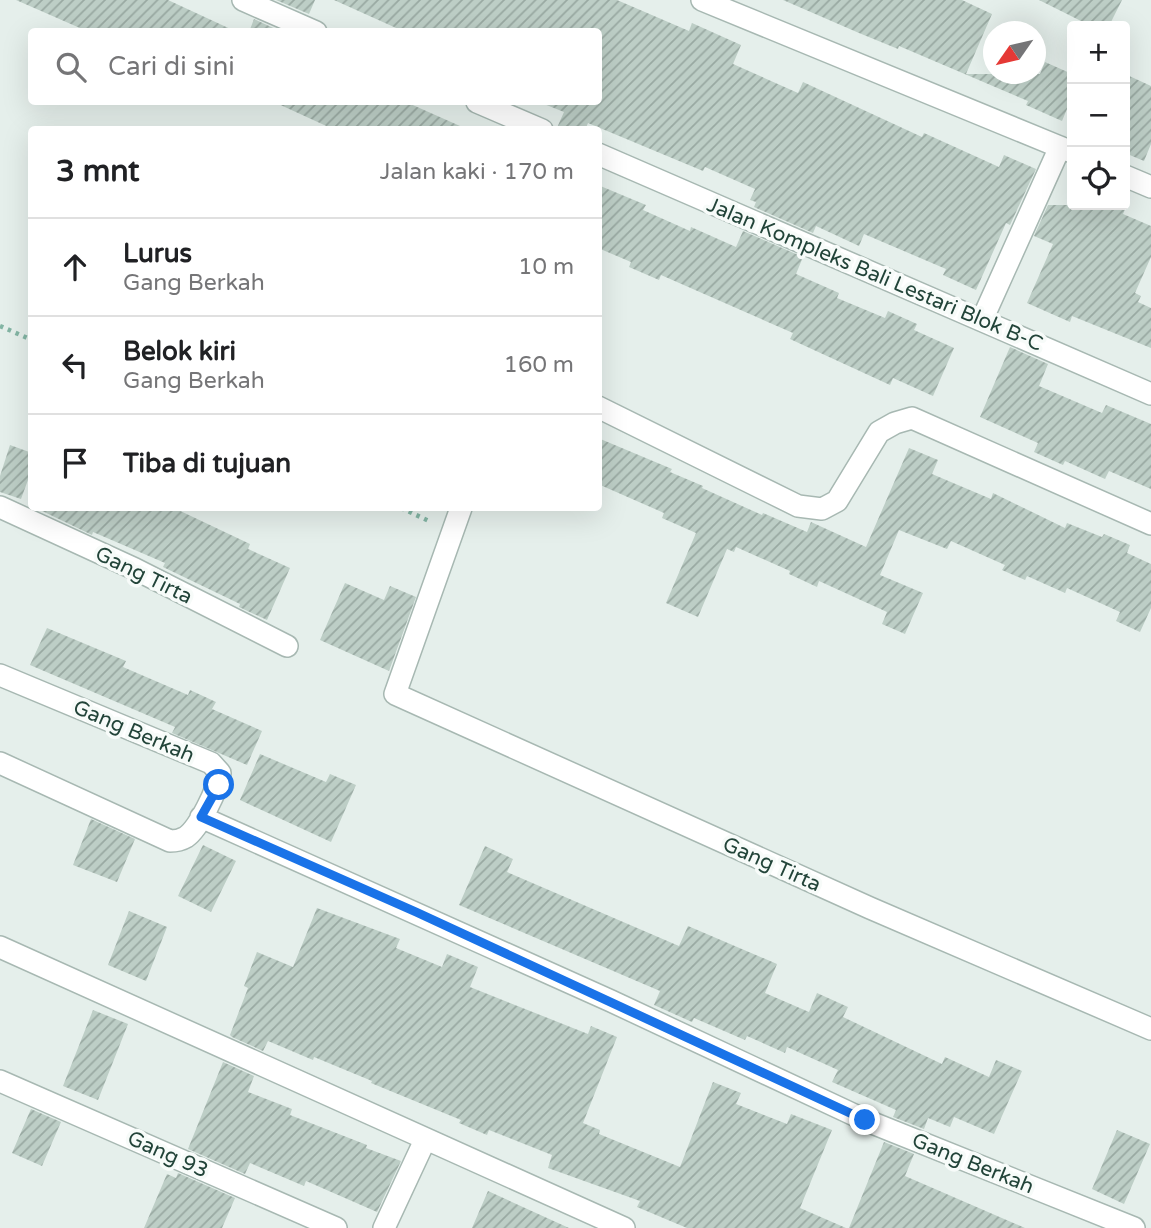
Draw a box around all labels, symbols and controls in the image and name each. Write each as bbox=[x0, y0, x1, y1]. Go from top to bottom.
north arrow bbox=[983, 21, 1046, 84]
map controls bbox=[1067, 21, 1130, 210]
button: + bbox=[1067, 21, 1130, 84]
search box bbox=[28, 28, 602, 105]
icon: search bbox=[52, 48, 90, 86]
text: Cari di sini bbox=[108, 51, 235, 82]
button: − bbox=[1067, 84, 1130, 147]
button: locate bbox=[1067, 147, 1130, 210]
text: 3 mnt bbox=[56, 153, 140, 190]
text: Jalan kaki · 170 m bbox=[380, 158, 574, 186]
street label: Jalan Kompleks Bali Lestari Blok B-C bbox=[703, 192, 1046, 357]
text: Lurus bbox=[123, 238, 192, 269]
icon: ahead bbox=[56, 248, 94, 286]
text: 10 m bbox=[518, 253, 574, 281]
text: Gang Berkah bbox=[123, 269, 265, 297]
text: Belok kiri bbox=[123, 336, 236, 367]
icon: left bbox=[56, 346, 94, 384]
text: 160 m bbox=[504, 351, 574, 379]
text: Gang Berkah bbox=[123, 367, 265, 395]
icon: arrive bbox=[56, 444, 94, 482]
text: Tiba di tujuan bbox=[123, 448, 291, 479]
street label: Gang Tirta bbox=[91, 541, 196, 610]
street label: Gang Berkah bbox=[69, 695, 198, 768]
route start bbox=[203, 769, 234, 800]
street label: Gang Tirta bbox=[719, 832, 825, 897]
route end bbox=[849, 1104, 880, 1135]
street label: Gang 93 bbox=[124, 1126, 212, 1183]
street label: Gang Berkah bbox=[908, 1128, 1037, 1199]

